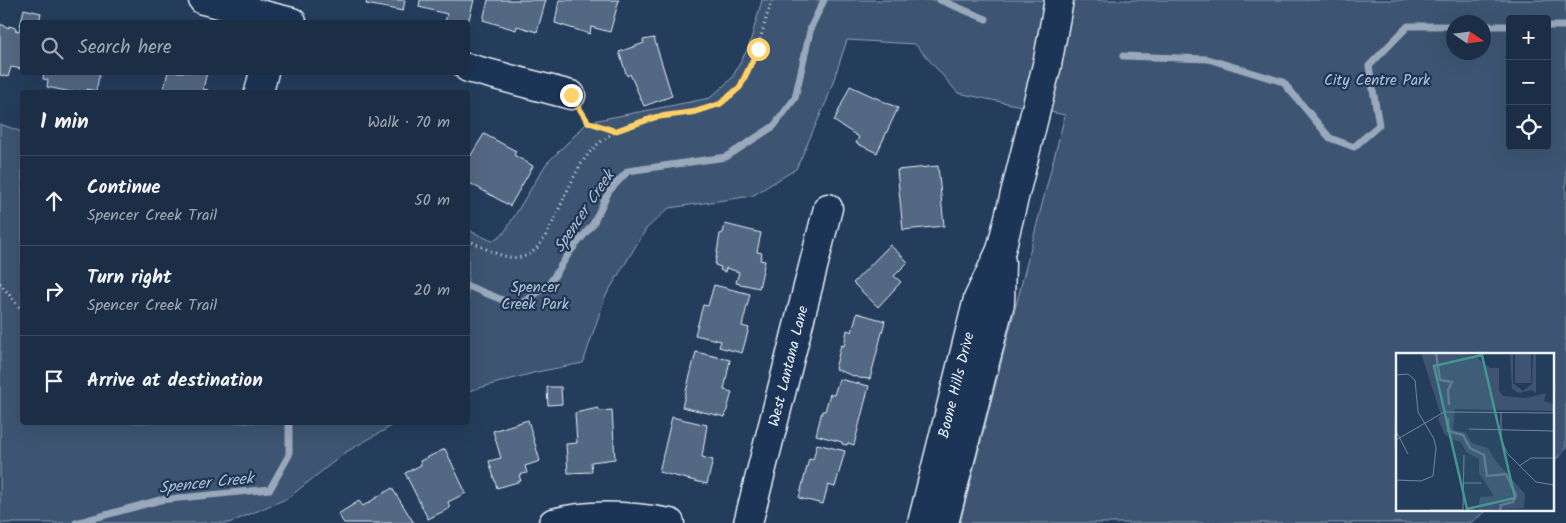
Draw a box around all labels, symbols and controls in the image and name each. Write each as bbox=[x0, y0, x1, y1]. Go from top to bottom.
north arrow bbox=[1446, 15, 1491, 60]
map controls bbox=[1506, 15, 1551, 150]
button: + bbox=[1506, 15, 1551, 60]
search box bbox=[20, 20, 470, 75]
text: Search here bbox=[78, 33, 172, 63]
icon: search bbox=[38, 34, 66, 62]
route start bbox=[747, 38, 770, 61]
button: − bbox=[1506, 60, 1551, 105]
park label: City Centre Park bbox=[1324, 69, 1431, 93]
route end bbox=[560, 84, 583, 107]
button: locate bbox=[1506, 105, 1551, 150]
text: 1 min bbox=[40, 106, 89, 139]
text: Walk · 70 m bbox=[367, 110, 450, 135]
water label: Spencer Creek bbox=[547, 164, 622, 258]
text: Continue bbox=[87, 173, 160, 203]
icon: ahead bbox=[40, 187, 68, 215]
text: 50 m bbox=[414, 188, 450, 213]
text: Spencer Creek Trail bbox=[87, 203, 217, 228]
text: Turn right bbox=[87, 263, 172, 293]
park label: Spencer Creek Park bbox=[501, 276, 570, 317]
icon: right bbox=[40, 277, 68, 305]
text: 20 m bbox=[414, 278, 450, 303]
text: Spencer Creek Trail bbox=[87, 293, 217, 318]
street label: West Lantana Lane bbox=[762, 303, 816, 429]
street label: Boone Hills Drive bbox=[932, 329, 982, 441]
inset map bbox=[1396, 353, 1554, 510]
text: Arrive at destination bbox=[87, 366, 263, 396]
icon: arrive bbox=[40, 367, 68, 395]
water label: Spencer Creek bbox=[158, 466, 257, 501]

